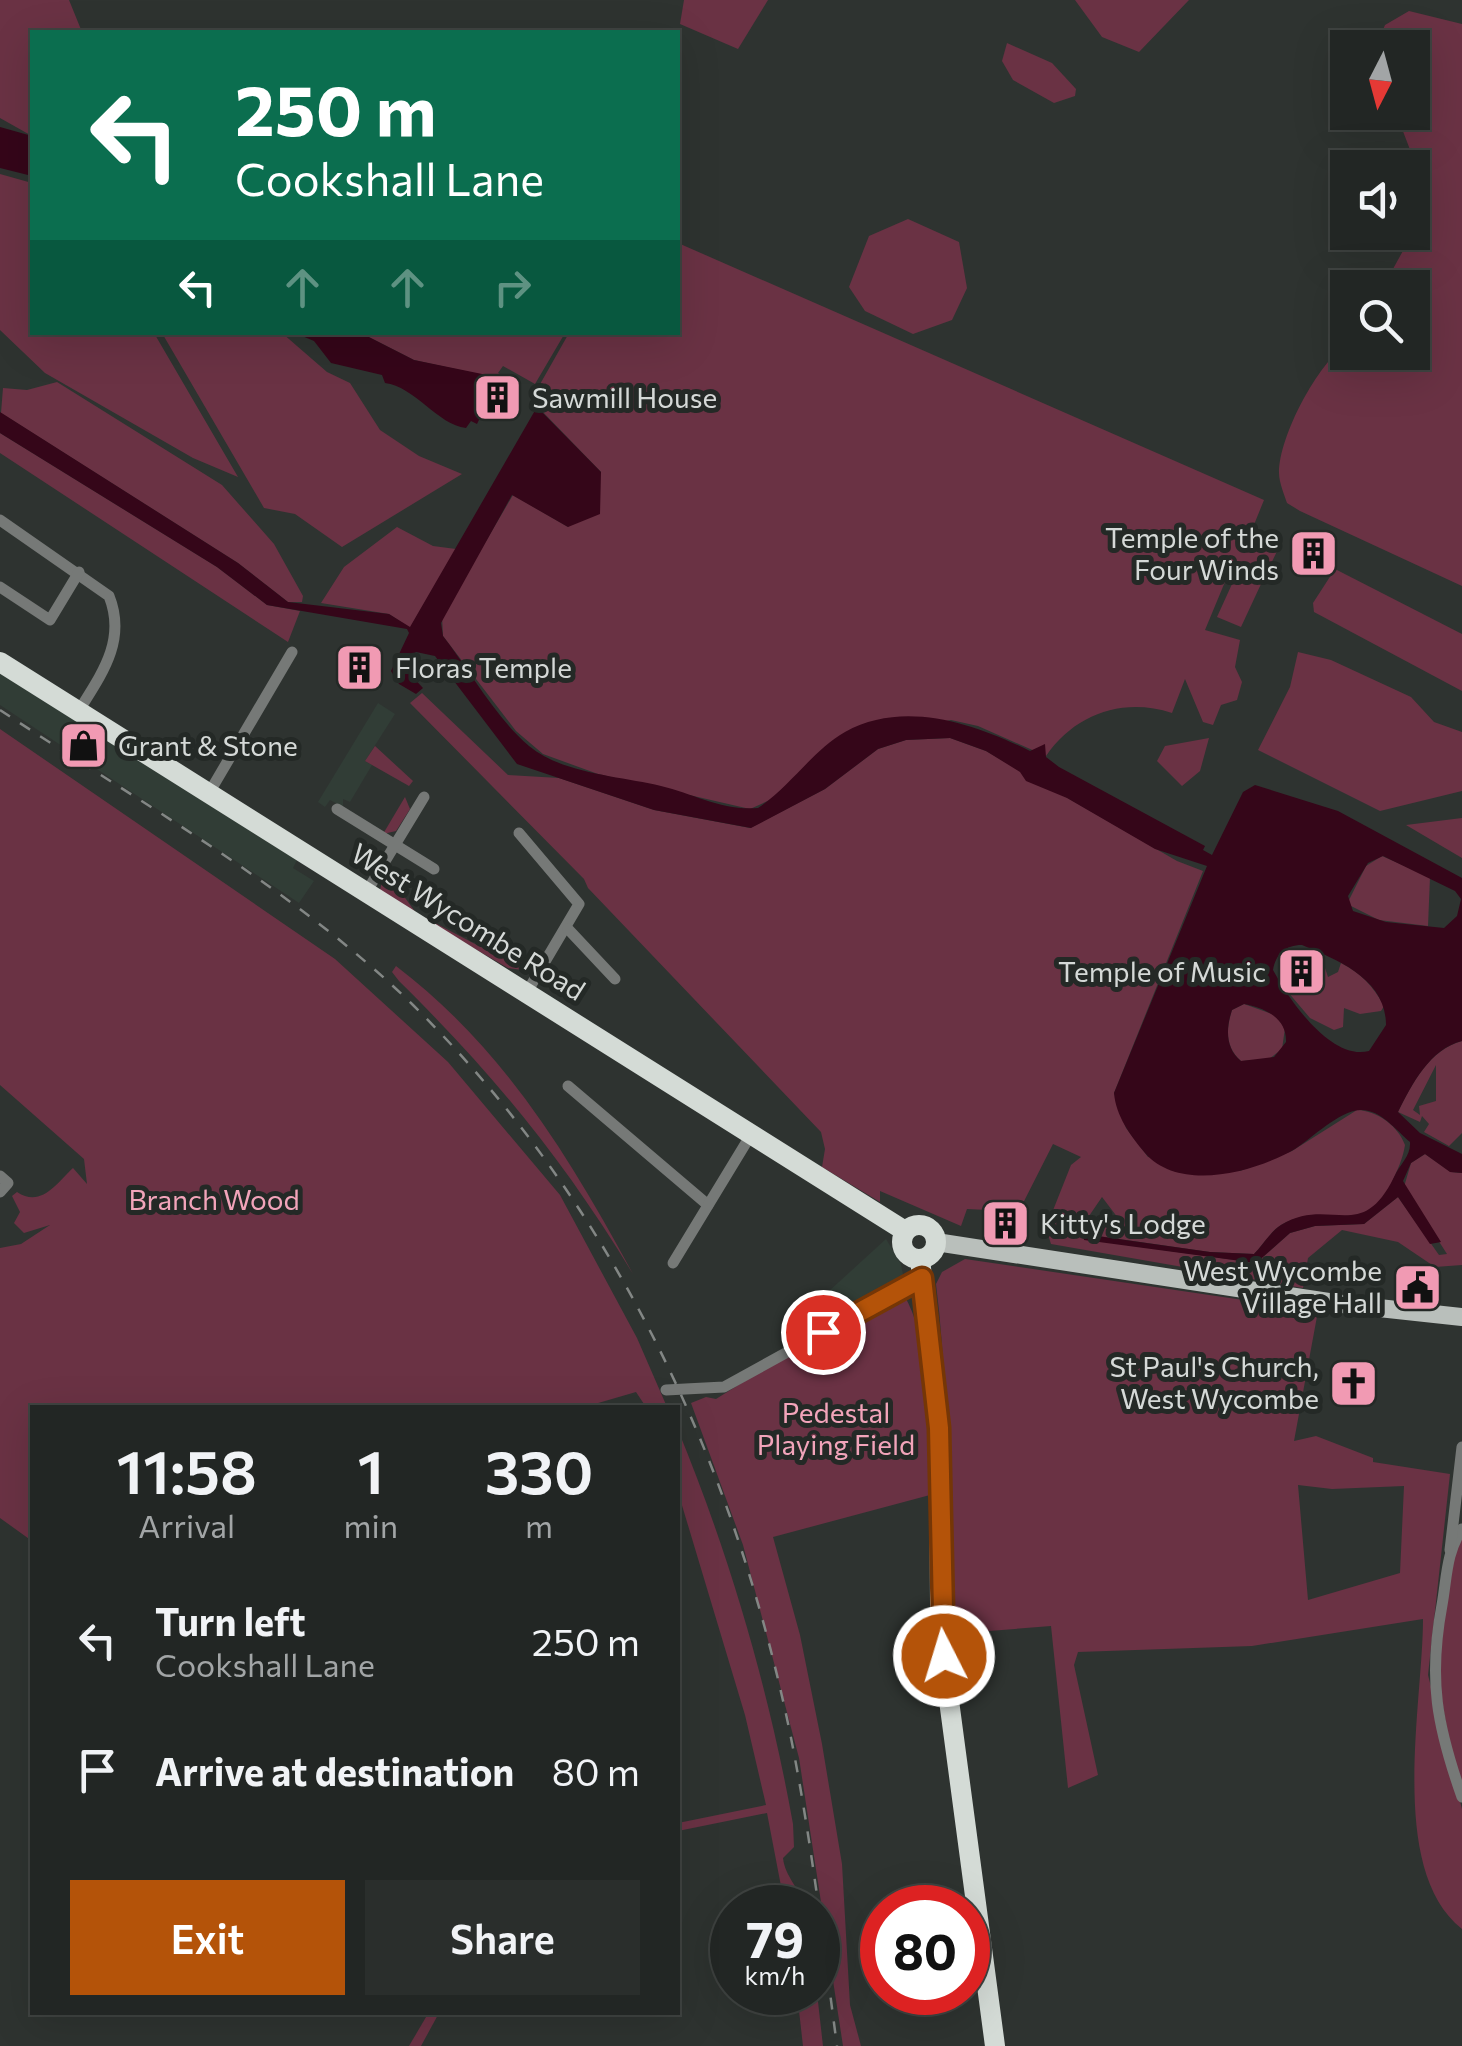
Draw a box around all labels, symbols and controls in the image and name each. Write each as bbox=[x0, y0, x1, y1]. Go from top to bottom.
north arrow bbox=[1330, 30, 1430, 130]
map controls bbox=[1330, 30, 1430, 370]
text: 250 m bbox=[235, 65, 437, 150]
icon: left bbox=[70, 70, 200, 200]
text: Cookshall Lane bbox=[235, 150, 544, 205]
button: sound bbox=[1330, 150, 1430, 250]
icon: left bbox=[170, 260, 225, 315]
icon: ahead bbox=[275, 260, 330, 315]
icon: ahead bbox=[380, 260, 435, 315]
icon: right bbox=[485, 260, 540, 315]
button: search bbox=[1330, 270, 1430, 370]
building icon: Sawmill House bbox=[471, 372, 523, 424]
place label: Sawmill House bbox=[532, 380, 717, 414]
place label: Temple of the Four Winds bbox=[1105, 520, 1279, 586]
building icon: Temple of the Four Winds bbox=[1288, 528, 1340, 580]
building icon: Floras Temple bbox=[334, 642, 386, 694]
place label: Floras Temple bbox=[395, 650, 572, 684]
shop icon: Grant & Stone bbox=[57, 720, 109, 772]
place label: Grant & Stone bbox=[118, 728, 298, 762]
street label: West Wycombe Road bbox=[345, 835, 592, 1007]
building icon: Temple of Music bbox=[1275, 946, 1327, 998]
place label: Temple of Music bbox=[1058, 954, 1266, 988]
park label: Branch Wood bbox=[128, 1182, 300, 1216]
building icon: Kitty's Lodge bbox=[979, 1198, 1031, 1250]
place label: Kitty's Lodge bbox=[1040, 1206, 1206, 1240]
place label: West Wycombe Village Hall bbox=[1183, 1253, 1382, 1319]
public building icon: West Wycombe Village Hall bbox=[1391, 1261, 1443, 1313]
pin bbox=[781, 1290, 866, 1375]
icon: arrive bbox=[796, 1305, 851, 1360]
place label: St Paul's Church, West Wycombe bbox=[1109, 1349, 1319, 1415]
church icon: St Paul's Church, West Wycombe bbox=[1328, 1357, 1380, 1409]
park label: Pedestal Playing Field bbox=[757, 1395, 915, 1461]
text: 11:58 bbox=[117, 1433, 257, 1506]
text: 1 bbox=[357, 1433, 384, 1506]
text: 330 bbox=[485, 1433, 593, 1506]
text: Arrival bbox=[138, 1505, 235, 1545]
text: min bbox=[344, 1505, 398, 1545]
text: m bbox=[525, 1505, 553, 1545]
text: Turn left bbox=[155, 1597, 306, 1644]
position arrow bbox=[892, 1604, 996, 1708]
icon: left bbox=[70, 1613, 125, 1668]
text: 250 m bbox=[532, 1617, 640, 1664]
text: Cookshall Lane bbox=[155, 1644, 375, 1684]
icon: arrive bbox=[70, 1743, 125, 1798]
text: Arrive at destination bbox=[155, 1747, 514, 1794]
text: 80 m bbox=[552, 1747, 640, 1794]
button: Exit bbox=[70, 1880, 345, 1995]
button: Share bbox=[365, 1880, 640, 1995]
speed limit sign: 80 bbox=[860, 1885, 990, 2015]
text: 79 bbox=[746, 1907, 804, 1968]
text: km/h bbox=[745, 1960, 805, 1990]

